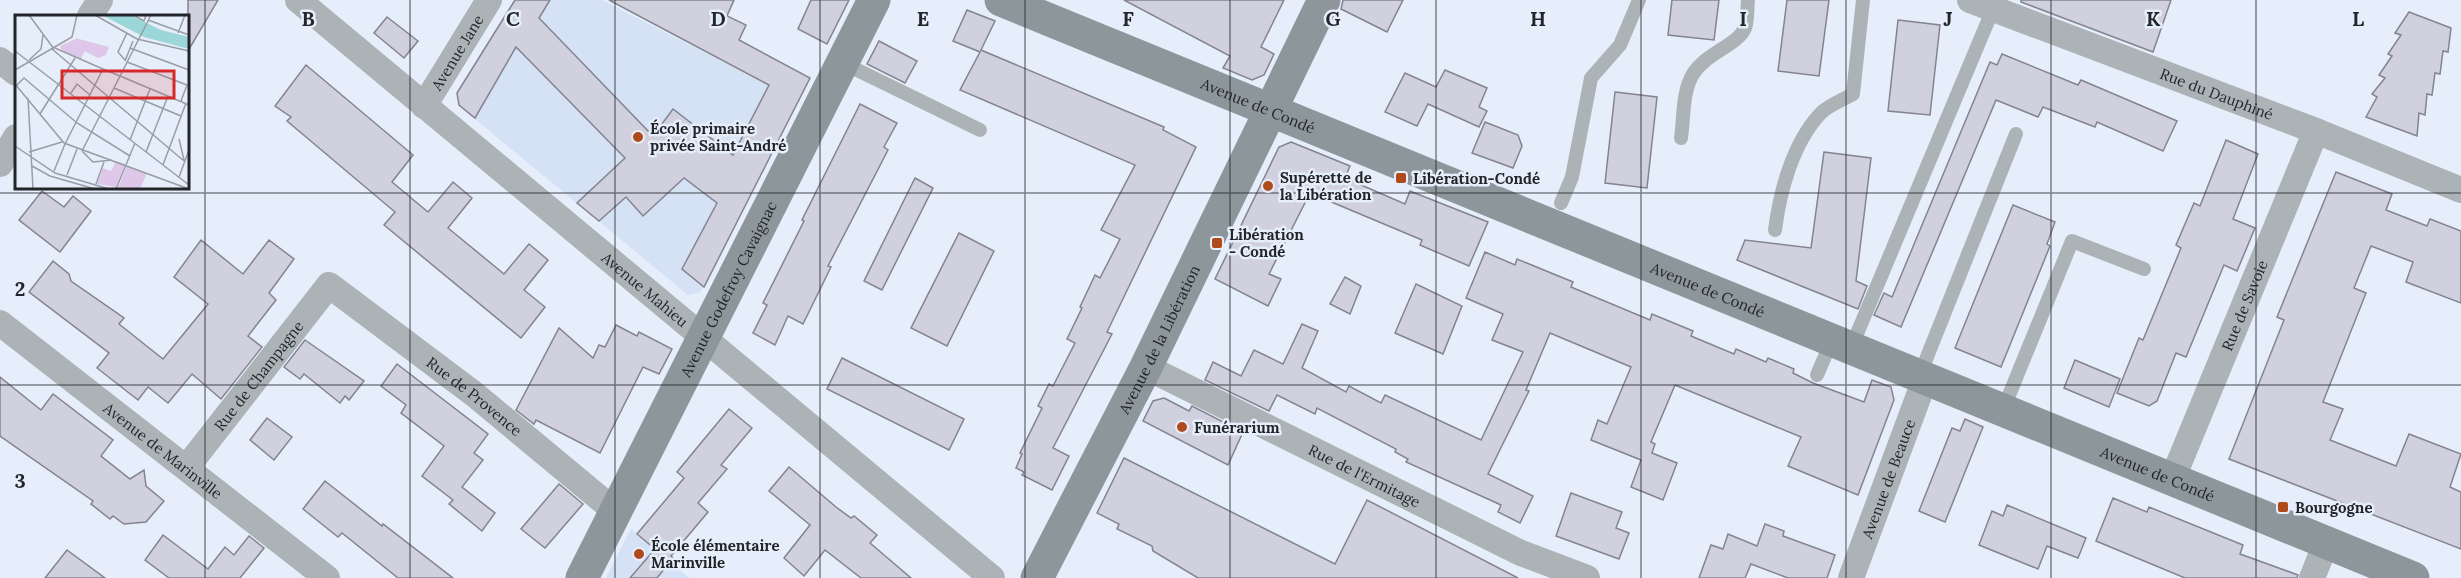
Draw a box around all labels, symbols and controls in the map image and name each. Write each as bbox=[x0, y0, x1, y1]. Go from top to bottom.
text: B bbox=[301, 6, 315, 31]
text: C bbox=[506, 6, 520, 31]
text: D bbox=[710, 6, 726, 31]
text: E bbox=[917, 6, 929, 31]
text: F bbox=[1122, 6, 1134, 31]
text: G bbox=[1325, 6, 1341, 31]
text: H bbox=[1530, 6, 1546, 31]
text: I bbox=[1739, 6, 1747, 31]
text: J bbox=[1943, 6, 1953, 31]
text: K bbox=[2146, 6, 2161, 31]
text: L bbox=[2352, 6, 2364, 31]
street label: Avenue Jane bbox=[426, 11, 487, 94]
inset map bbox=[15, 15, 189, 189]
street label: Rue du Dauphiné bbox=[2158, 63, 2276, 124]
street label: Avenue de Condé bbox=[1198, 73, 1318, 137]
place label: École primaire privée Saint-André bbox=[650, 119, 786, 155]
marker: École primaire privée Saint-André bbox=[631, 130, 645, 144]
place label: Supérette de la Libération bbox=[1280, 168, 1372, 204]
place label: Libération-Condé bbox=[1413, 169, 1540, 188]
marker: Libération-Condé bbox=[1394, 171, 1408, 185]
marker: Supérette de la Libération bbox=[1261, 179, 1275, 193]
street label: Avenue Godefroy Cavaignac bbox=[675, 198, 781, 381]
place label: Libération - Condé bbox=[1229, 225, 1304, 261]
marker: Libération - Condé bbox=[1210, 236, 1224, 250]
street label: Avenue Mahieu bbox=[597, 247, 692, 331]
street label: Avenue de Condé bbox=[1647, 257, 1768, 321]
street label: Rue de Savoie bbox=[2217, 257, 2271, 353]
street label: Avenue de la Libération bbox=[1114, 262, 1204, 418]
text: 2 bbox=[15, 276, 25, 301]
street label: Rue de Champagne bbox=[209, 317, 307, 434]
street label: Rue de Provence bbox=[423, 352, 526, 440]
street label: Avenue de Marinville bbox=[99, 398, 226, 502]
street label: Avenue de Beauce bbox=[1857, 416, 1919, 542]
place label: Funérarium bbox=[1194, 418, 1280, 437]
marker: Funérarium bbox=[1175, 420, 1189, 434]
street label: Rue de l'Ermitage bbox=[1306, 440, 1424, 511]
street label: Avenue de Condé bbox=[2097, 441, 2218, 505]
text: 3 bbox=[14, 468, 26, 493]
place label: Bourgogne bbox=[2295, 498, 2373, 517]
marker: Bourgogne bbox=[2276, 500, 2290, 514]
place label: École élémentaire Marinville bbox=[651, 536, 779, 572]
marker: École élémentaire Marinville bbox=[632, 547, 646, 561]

